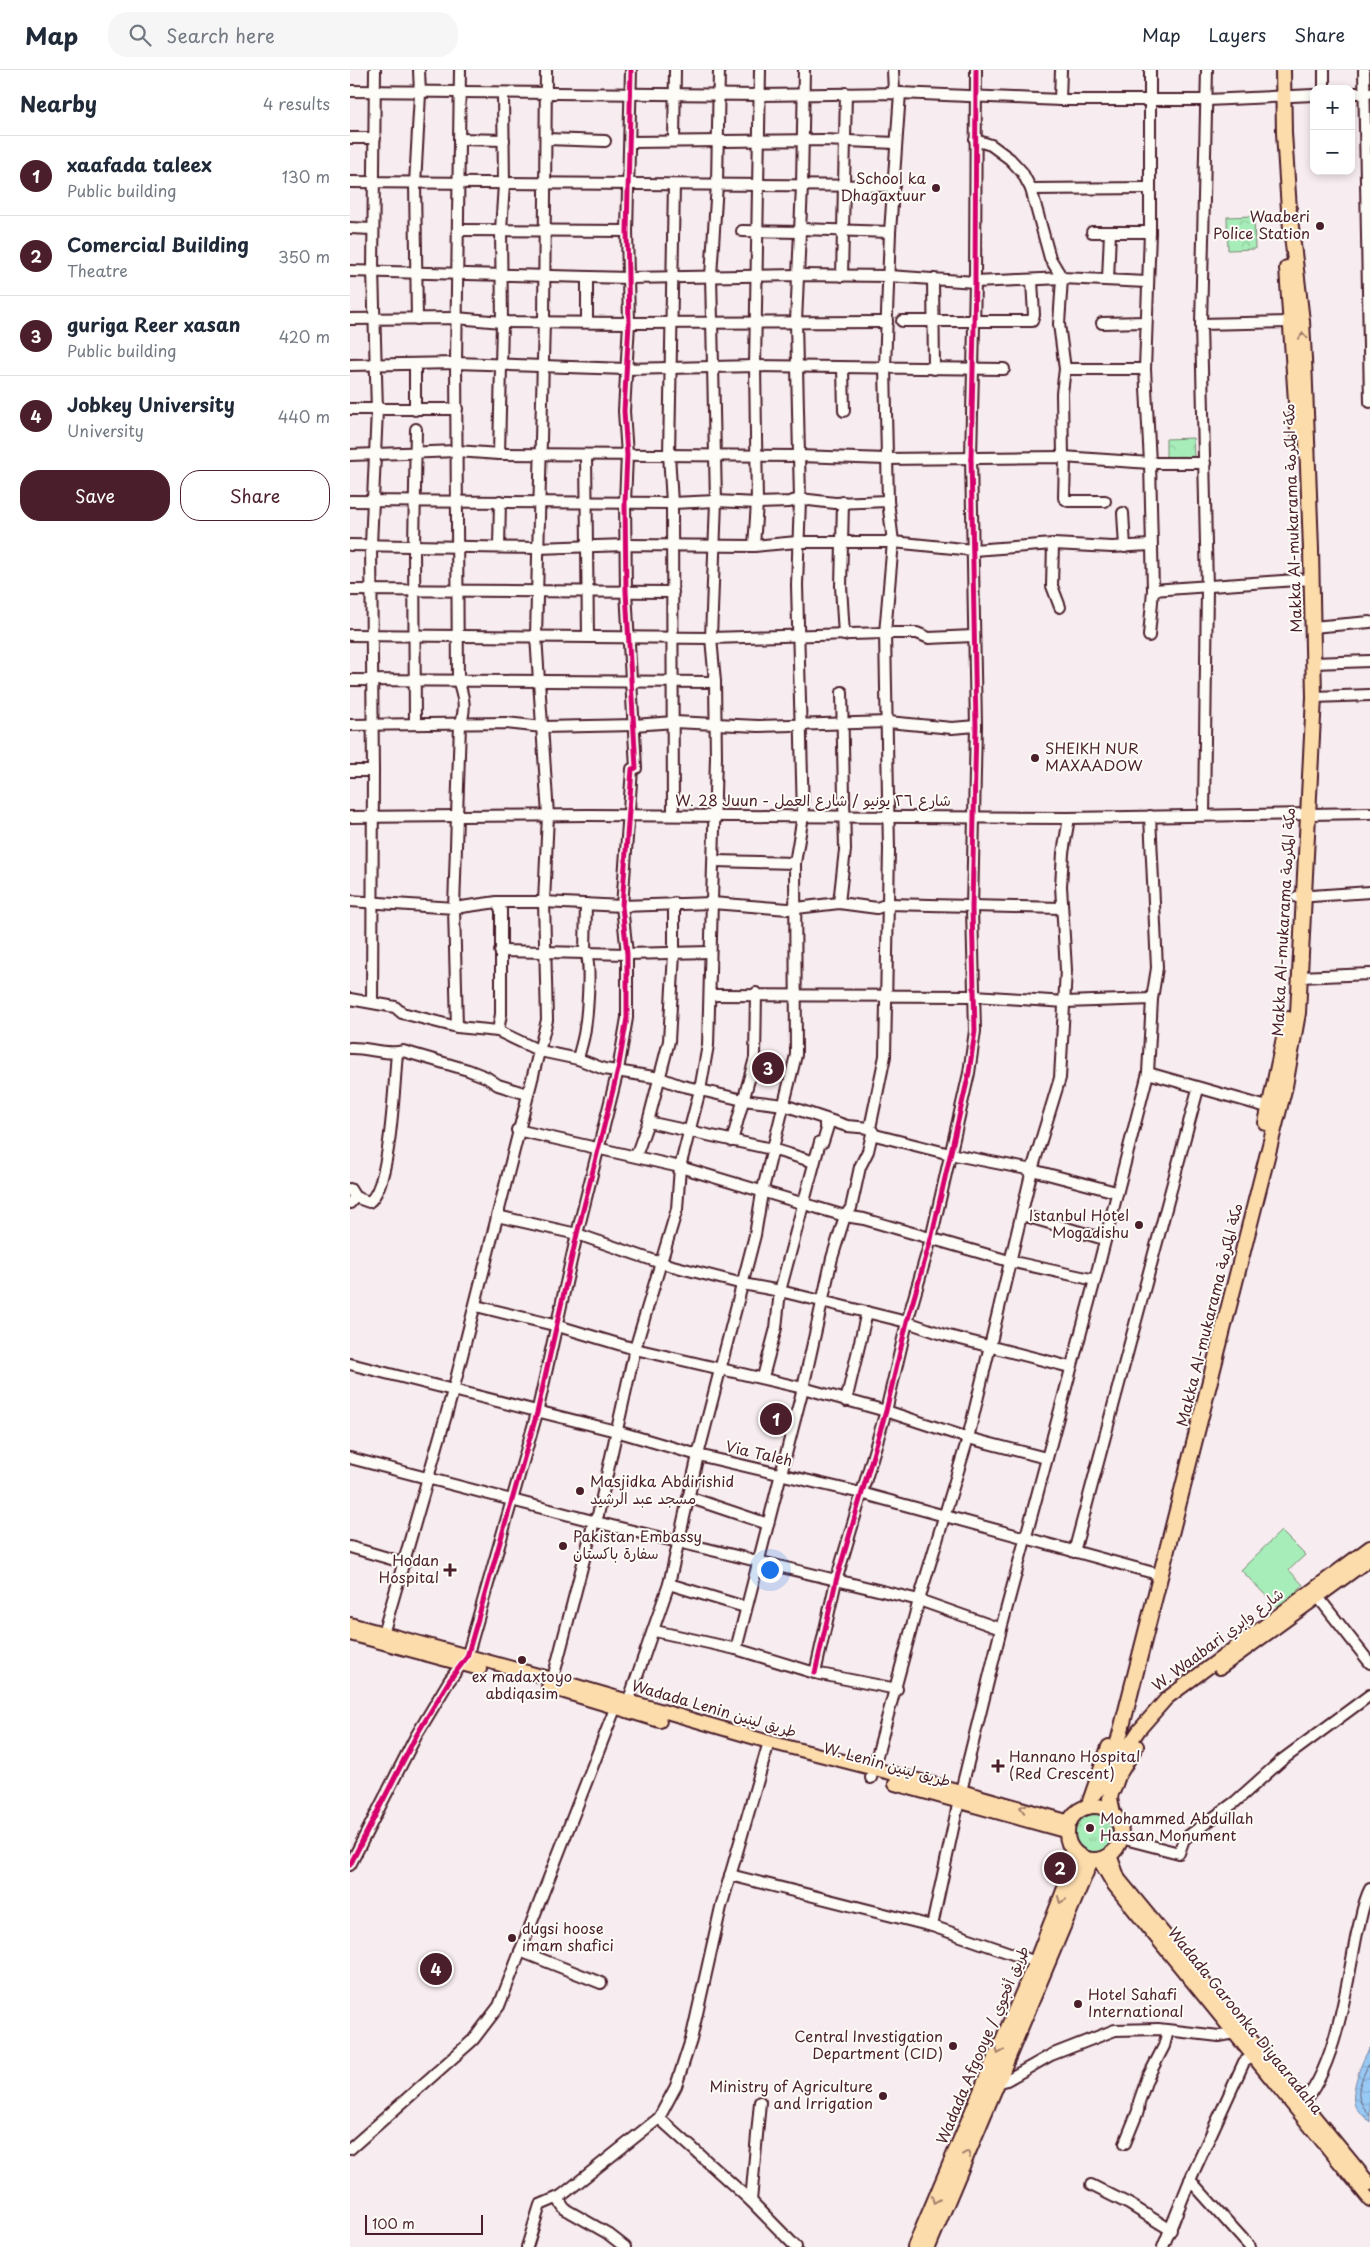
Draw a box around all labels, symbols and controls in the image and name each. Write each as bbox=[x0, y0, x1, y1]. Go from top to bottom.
search box bbox=[108, 12, 458, 57]
text: Map bbox=[25, 17, 78, 53]
icon: search bbox=[126, 21, 154, 49]
text: Search here bbox=[166, 21, 275, 49]
text: Map bbox=[1142, 21, 1181, 48]
text: Layers bbox=[1209, 21, 1266, 48]
text: Share bbox=[1294, 21, 1345, 48]
map controls bbox=[1310, 85, 1355, 175]
button: + bbox=[1310, 85, 1355, 130]
text: Nearby bbox=[20, 87, 97, 119]
text: 4 results bbox=[263, 91, 330, 115]
button: − bbox=[1310, 130, 1355, 175]
text: xaafada taleex bbox=[67, 150, 212, 178]
text: 1 bbox=[32, 164, 40, 188]
text: 130 m bbox=[282, 164, 330, 188]
place label: School ka Dhagaxtuur bbox=[840, 166, 927, 206]
text: Public building bbox=[67, 178, 177, 202]
marker: School ka Dhagaxtuur bbox=[930, 182, 942, 194]
place label: Waaberi Police Station bbox=[1213, 204, 1310, 244]
marker: Waaberi Police Station bbox=[1314, 220, 1326, 232]
text: Comercial Building bbox=[67, 230, 249, 258]
text: 2 bbox=[30, 244, 42, 268]
text: 350 m bbox=[278, 244, 330, 268]
text: Theatre bbox=[67, 258, 128, 282]
text: guriga Reer xasan bbox=[67, 310, 240, 338]
text: 3 bbox=[31, 324, 41, 348]
text: 420 m bbox=[279, 324, 330, 348]
one-way arrow bbox=[1297, 332, 1308, 340]
text: Public building bbox=[67, 338, 177, 362]
text: Jobkey University bbox=[67, 390, 235, 418]
street label: Makka Al-mukarama مكة المكرمة bbox=[1276, 403, 1307, 633]
text: 4 bbox=[31, 404, 41, 428]
text: 440 m bbox=[278, 404, 330, 428]
text: University bbox=[67, 418, 144, 442]
button: Save bbox=[20, 470, 170, 521]
button: Share bbox=[180, 470, 330, 521]
place label: SHEIKH NUR MAXAADOW bbox=[1045, 736, 1143, 776]
marker: SHEIKH NUR MAXAADOW bbox=[1029, 752, 1041, 764]
street label: W. 28 Juun - شارع ٢٦ يونيو / شارع العمل bbox=[675, 788, 951, 811]
street label: Makka Al-mukarama مكة المكرمة bbox=[1265, 807, 1300, 1037]
pin: 3 bbox=[752, 1049, 784, 1087]
street label: Makka Al-mukarama مكة المكرمة bbox=[1170, 1201, 1247, 1429]
place label: Istanbul Hotel Mogadishu bbox=[1029, 1203, 1129, 1243]
marker: Istanbul Hotel Mogadishu bbox=[1133, 1219, 1145, 1231]
pin: 1 bbox=[760, 1400, 792, 1438]
street label: Via Taleh bbox=[724, 1434, 795, 1471]
place label: Masjidka Abdirishid مسجد عبد الرشيد bbox=[590, 1469, 734, 1509]
marker: Masjidka Abdirishid مسجد عبد الرشيد bbox=[574, 1485, 586, 1497]
place label: Pakistan Embassy سفارة باكستان bbox=[573, 1524, 702, 1564]
marker: Pakistan Embassy سفارة باكستان bbox=[557, 1540, 569, 1552]
place label: Hodan Hospital bbox=[379, 1548, 439, 1588]
your location bbox=[757, 1557, 783, 1583]
marker: Hodan Hospital bbox=[443, 1563, 457, 1577]
street label: W. Waabari شارع وابري bbox=[1146, 1582, 1288, 1697]
marker: ex madaxtoyo abdiqasim bbox=[516, 1654, 528, 1666]
place label: ex madaxtoyo abdiqasim bbox=[472, 1664, 572, 1704]
street label: Wadada Lenin طريق لينين bbox=[629, 1673, 800, 1742]
street label: W. Lenin طريق لينين bbox=[821, 1736, 954, 1792]
place label: Hannano Hospital (Red Crescent) bbox=[1009, 1744, 1140, 1784]
marker: Hannano Hospital (Red Crescent) bbox=[991, 1759, 1005, 1773]
one-way arrow bbox=[1020, 1804, 1028, 1814]
place label: Mohammed Abdullah Hassan Monument bbox=[1100, 1806, 1254, 1846]
marker: Mohammed Abdullah Hassan Monument bbox=[1084, 1822, 1096, 1834]
pin: 2 bbox=[1044, 1849, 1076, 1887]
one-way arrow bbox=[1057, 1896, 1067, 1904]
place label: dugsi hoose imam shafici bbox=[522, 1916, 614, 1956]
street label: Wadada Garoonka Diyaaradaha bbox=[1163, 1921, 1329, 2119]
marker: dugsi hoose imam shafici bbox=[506, 1932, 518, 1944]
street label: Wadada Afgooye / طريق أفجوي bbox=[929, 1942, 1035, 2148]
pin: 4 bbox=[420, 1950, 452, 1988]
place label: Hotel Sahafi International bbox=[1088, 1982, 1183, 2022]
marker: Hotel Sahafi International bbox=[1072, 1998, 1084, 2010]
place label: Central Investigation Department (CID) bbox=[794, 2024, 943, 2064]
marker: Central Investigation Department (CID) bbox=[947, 2040, 959, 2052]
one-way arrow bbox=[994, 2046, 1004, 2054]
place label: Ministry of Agriculture and Irrigation bbox=[709, 2074, 873, 2114]
marker: Ministry of Agriculture and Irrigation bbox=[877, 2090, 889, 2102]
one-way arrow bbox=[961, 2150, 972, 2159]
one-way arrow bbox=[930, 2195, 941, 2204]
scale bar bbox=[365, 2212, 482, 2235]
text: 100 m bbox=[372, 2213, 415, 2234]

